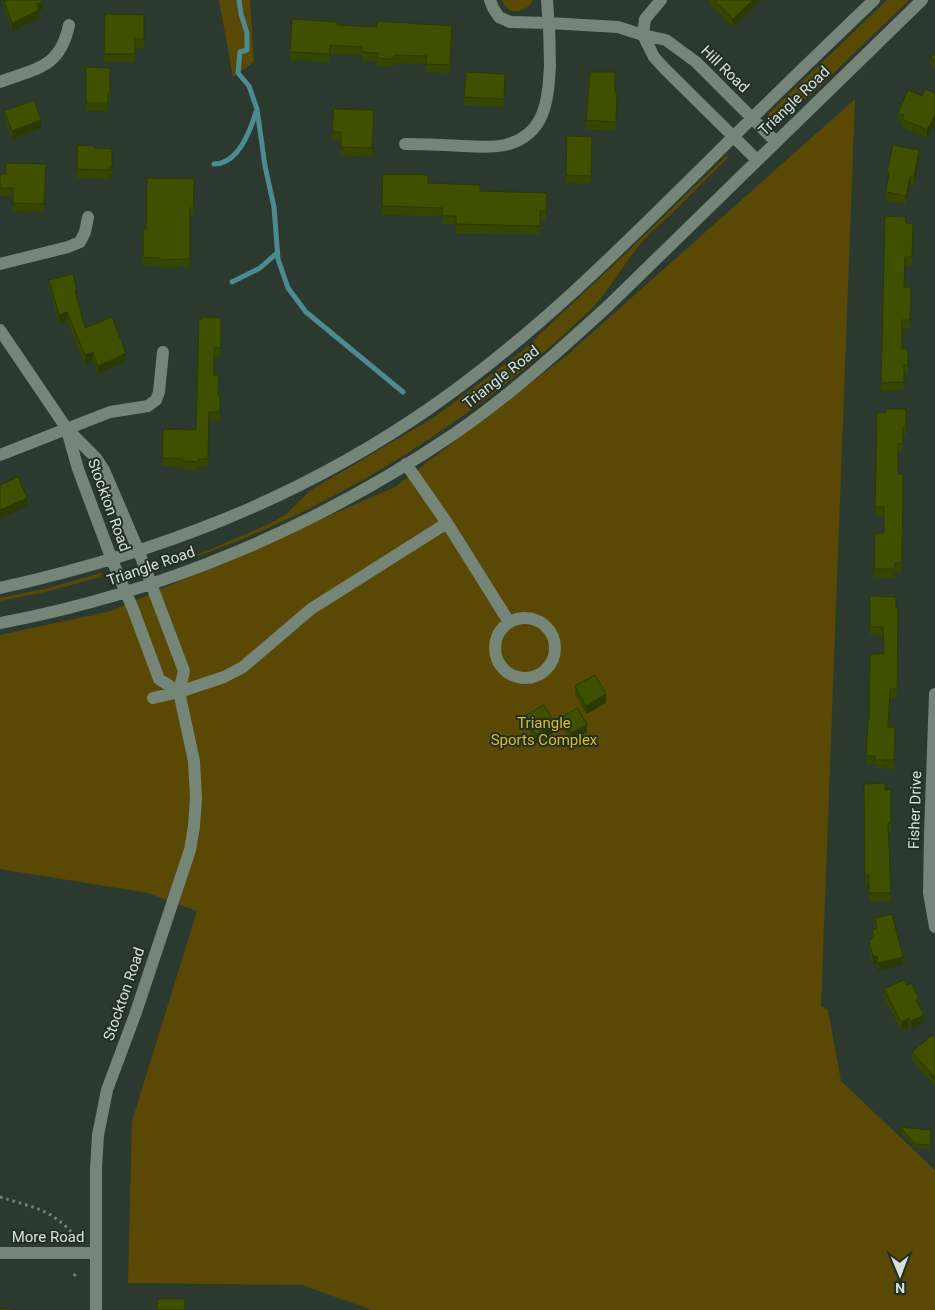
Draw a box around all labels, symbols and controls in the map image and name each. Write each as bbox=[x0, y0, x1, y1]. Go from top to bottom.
street label: Hill Road bbox=[697, 42, 753, 96]
street label: Triangle Road bbox=[755, 63, 833, 139]
street label: Triangle Road bbox=[459, 342, 543, 412]
street label: Stockton Road bbox=[84, 456, 134, 554]
street label: Triangle Road bbox=[105, 543, 197, 589]
park label: Triangle Sports Complex bbox=[491, 714, 598, 749]
street label: Fisher Drive bbox=[905, 770, 925, 849]
street label: Stockton Road bbox=[100, 945, 148, 1043]
street label: More Road bbox=[12, 1228, 84, 1246]
north arrow bbox=[875, 1250, 925, 1300]
text: N bbox=[895, 1280, 905, 1296]

